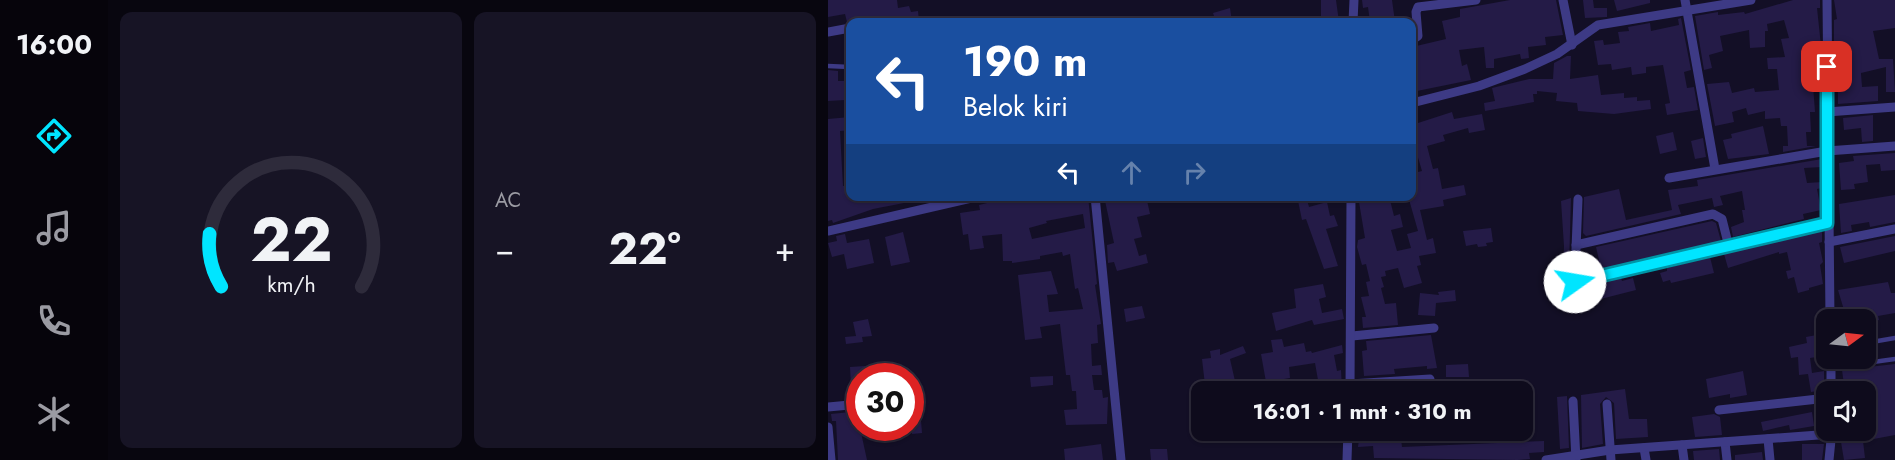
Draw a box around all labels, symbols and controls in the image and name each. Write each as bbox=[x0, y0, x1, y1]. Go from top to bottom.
text: 16:00 bbox=[16, 25, 92, 64]
text: 190 m bbox=[963, 31, 1087, 92]
pin bbox=[1801, 41, 1852, 92]
icon: left bbox=[864, 42, 942, 120]
icon: arrive bbox=[1810, 50, 1843, 83]
text: Belok kiri bbox=[963, 87, 1068, 126]
icon: directions bbox=[33, 115, 75, 157]
icon: left bbox=[1052, 156, 1085, 189]
icon: ahead bbox=[1115, 156, 1148, 189]
icon: right bbox=[1178, 156, 1211, 189]
text: AC bbox=[495, 186, 521, 215]
text: 22 bbox=[250, 194, 332, 284]
icon: music bbox=[33, 207, 75, 249]
text: 22° bbox=[608, 216, 681, 281]
text: − bbox=[495, 226, 514, 273]
text: + bbox=[775, 226, 795, 273]
position arrow bbox=[1543, 250, 1607, 314]
text: km/h bbox=[267, 269, 315, 300]
icon: phone bbox=[33, 300, 75, 342]
north arrow bbox=[1816, 309, 1876, 369]
map controls bbox=[1816, 309, 1876, 441]
speed limit sign: 30 bbox=[846, 363, 924, 441]
button: sound bbox=[1816, 381, 1876, 441]
icon: climate bbox=[33, 393, 75, 435]
text: 16:01 · 1 mnt · 310 m bbox=[1253, 395, 1471, 427]

